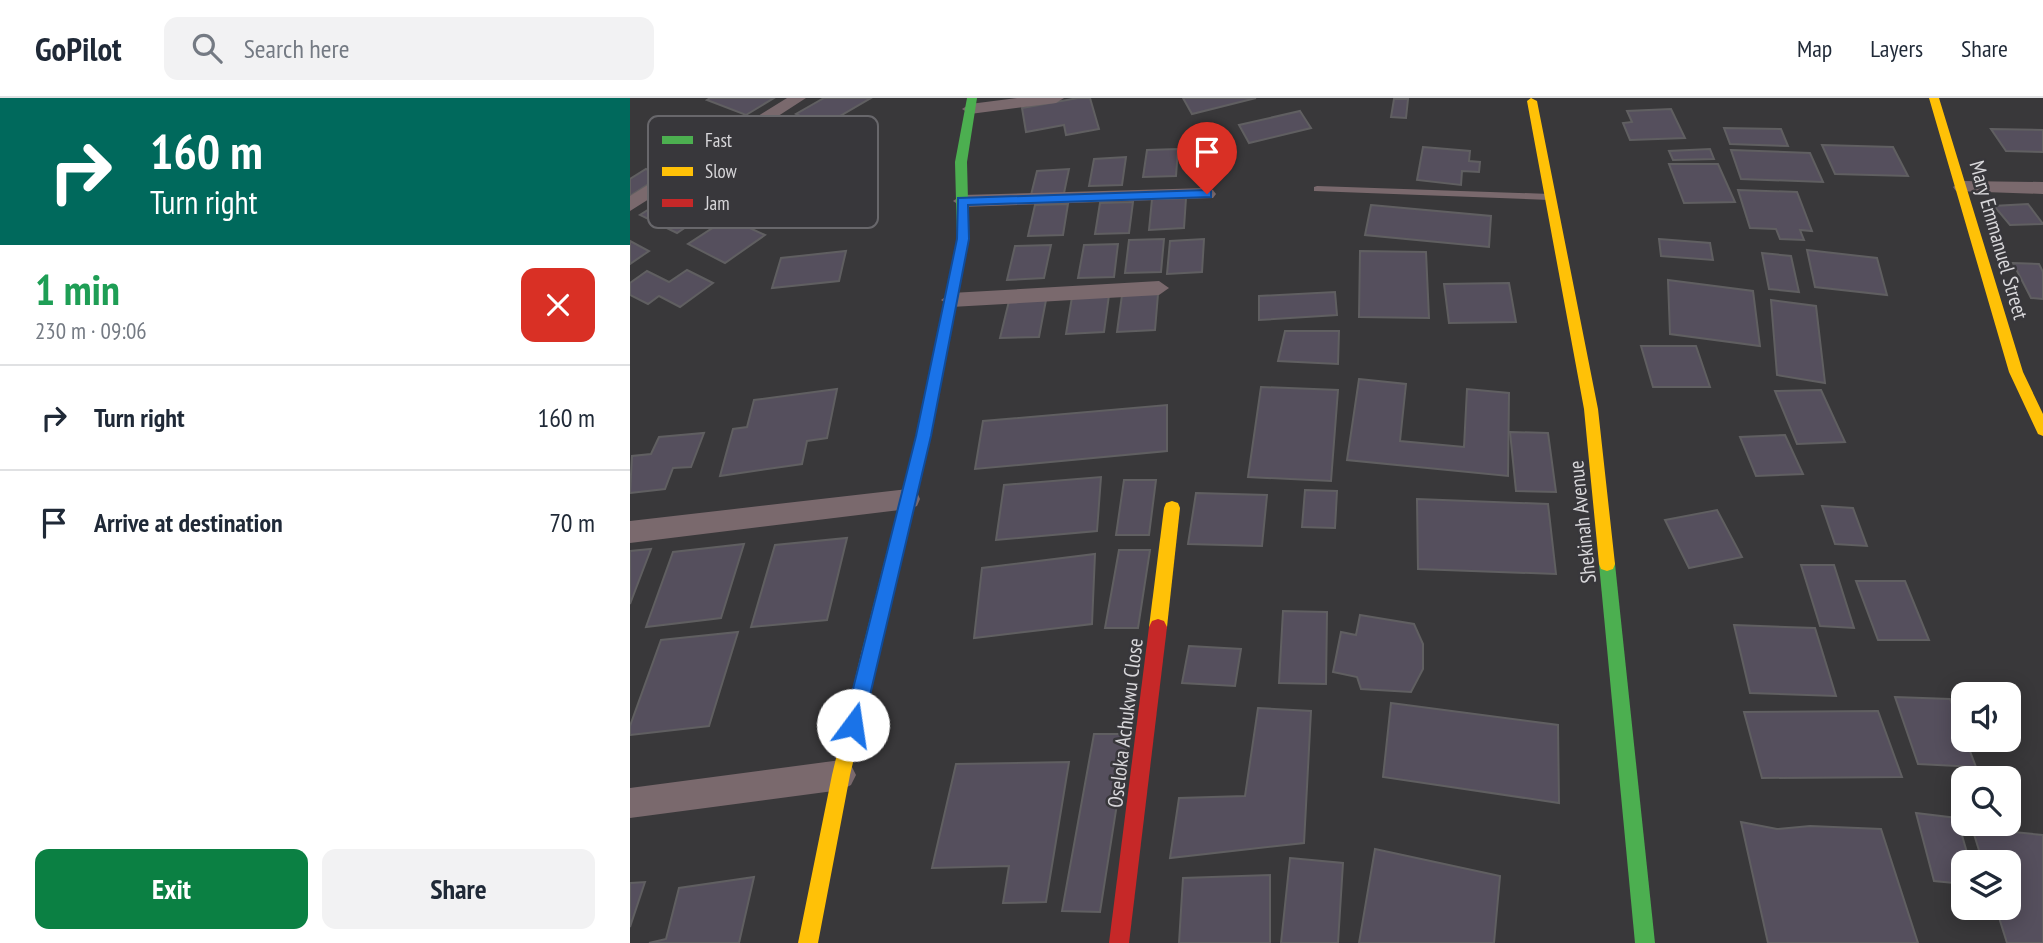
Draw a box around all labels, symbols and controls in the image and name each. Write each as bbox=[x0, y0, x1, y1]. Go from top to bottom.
search box bbox=[164, 17, 654, 80]
text: GoPilot bbox=[35, 27, 122, 70]
icon: search bbox=[188, 29, 226, 67]
text: Search here bbox=[244, 32, 349, 65]
text: Map bbox=[1797, 33, 1832, 64]
text: Layers bbox=[1870, 33, 1923, 64]
text: Share bbox=[1961, 33, 2008, 64]
legend bbox=[648, 116, 878, 228]
text: 160 m bbox=[150, 119, 263, 183]
pin bbox=[1177, 122, 1237, 194]
icon: right bbox=[35, 126, 126, 217]
text: Fast bbox=[705, 128, 733, 152]
icon: arrive bbox=[1188, 133, 1226, 171]
street label: Mary Emmanuel Street bbox=[1963, 158, 2035, 323]
text: Slow bbox=[705, 159, 738, 183]
text: Turn right bbox=[150, 181, 258, 223]
text: Jam bbox=[704, 191, 730, 215]
text: 1 min bbox=[35, 262, 120, 317]
button: close bbox=[521, 268, 595, 342]
text: 230 m · 09:06 bbox=[35, 316, 147, 345]
icon: right bbox=[35, 399, 73, 437]
text: Turn right bbox=[94, 401, 185, 434]
text: 160 m bbox=[537, 401, 595, 434]
street label: Shekinah Avenue bbox=[1562, 459, 1602, 585]
icon: arrive bbox=[35, 504, 73, 542]
text: Arrive at destination bbox=[94, 506, 283, 539]
text: 70 m bbox=[549, 506, 595, 539]
street label: Oseloka Achukwu Close bbox=[1101, 637, 1149, 809]
map controls bbox=[1951, 682, 2021, 920]
button: sound bbox=[1951, 682, 2021, 752]
position arrow bbox=[816, 688, 890, 762]
button: search bbox=[1951, 766, 2021, 836]
button: Exit bbox=[35, 849, 308, 929]
button: Share bbox=[322, 849, 595, 929]
button: layers bbox=[1951, 850, 2021, 920]

